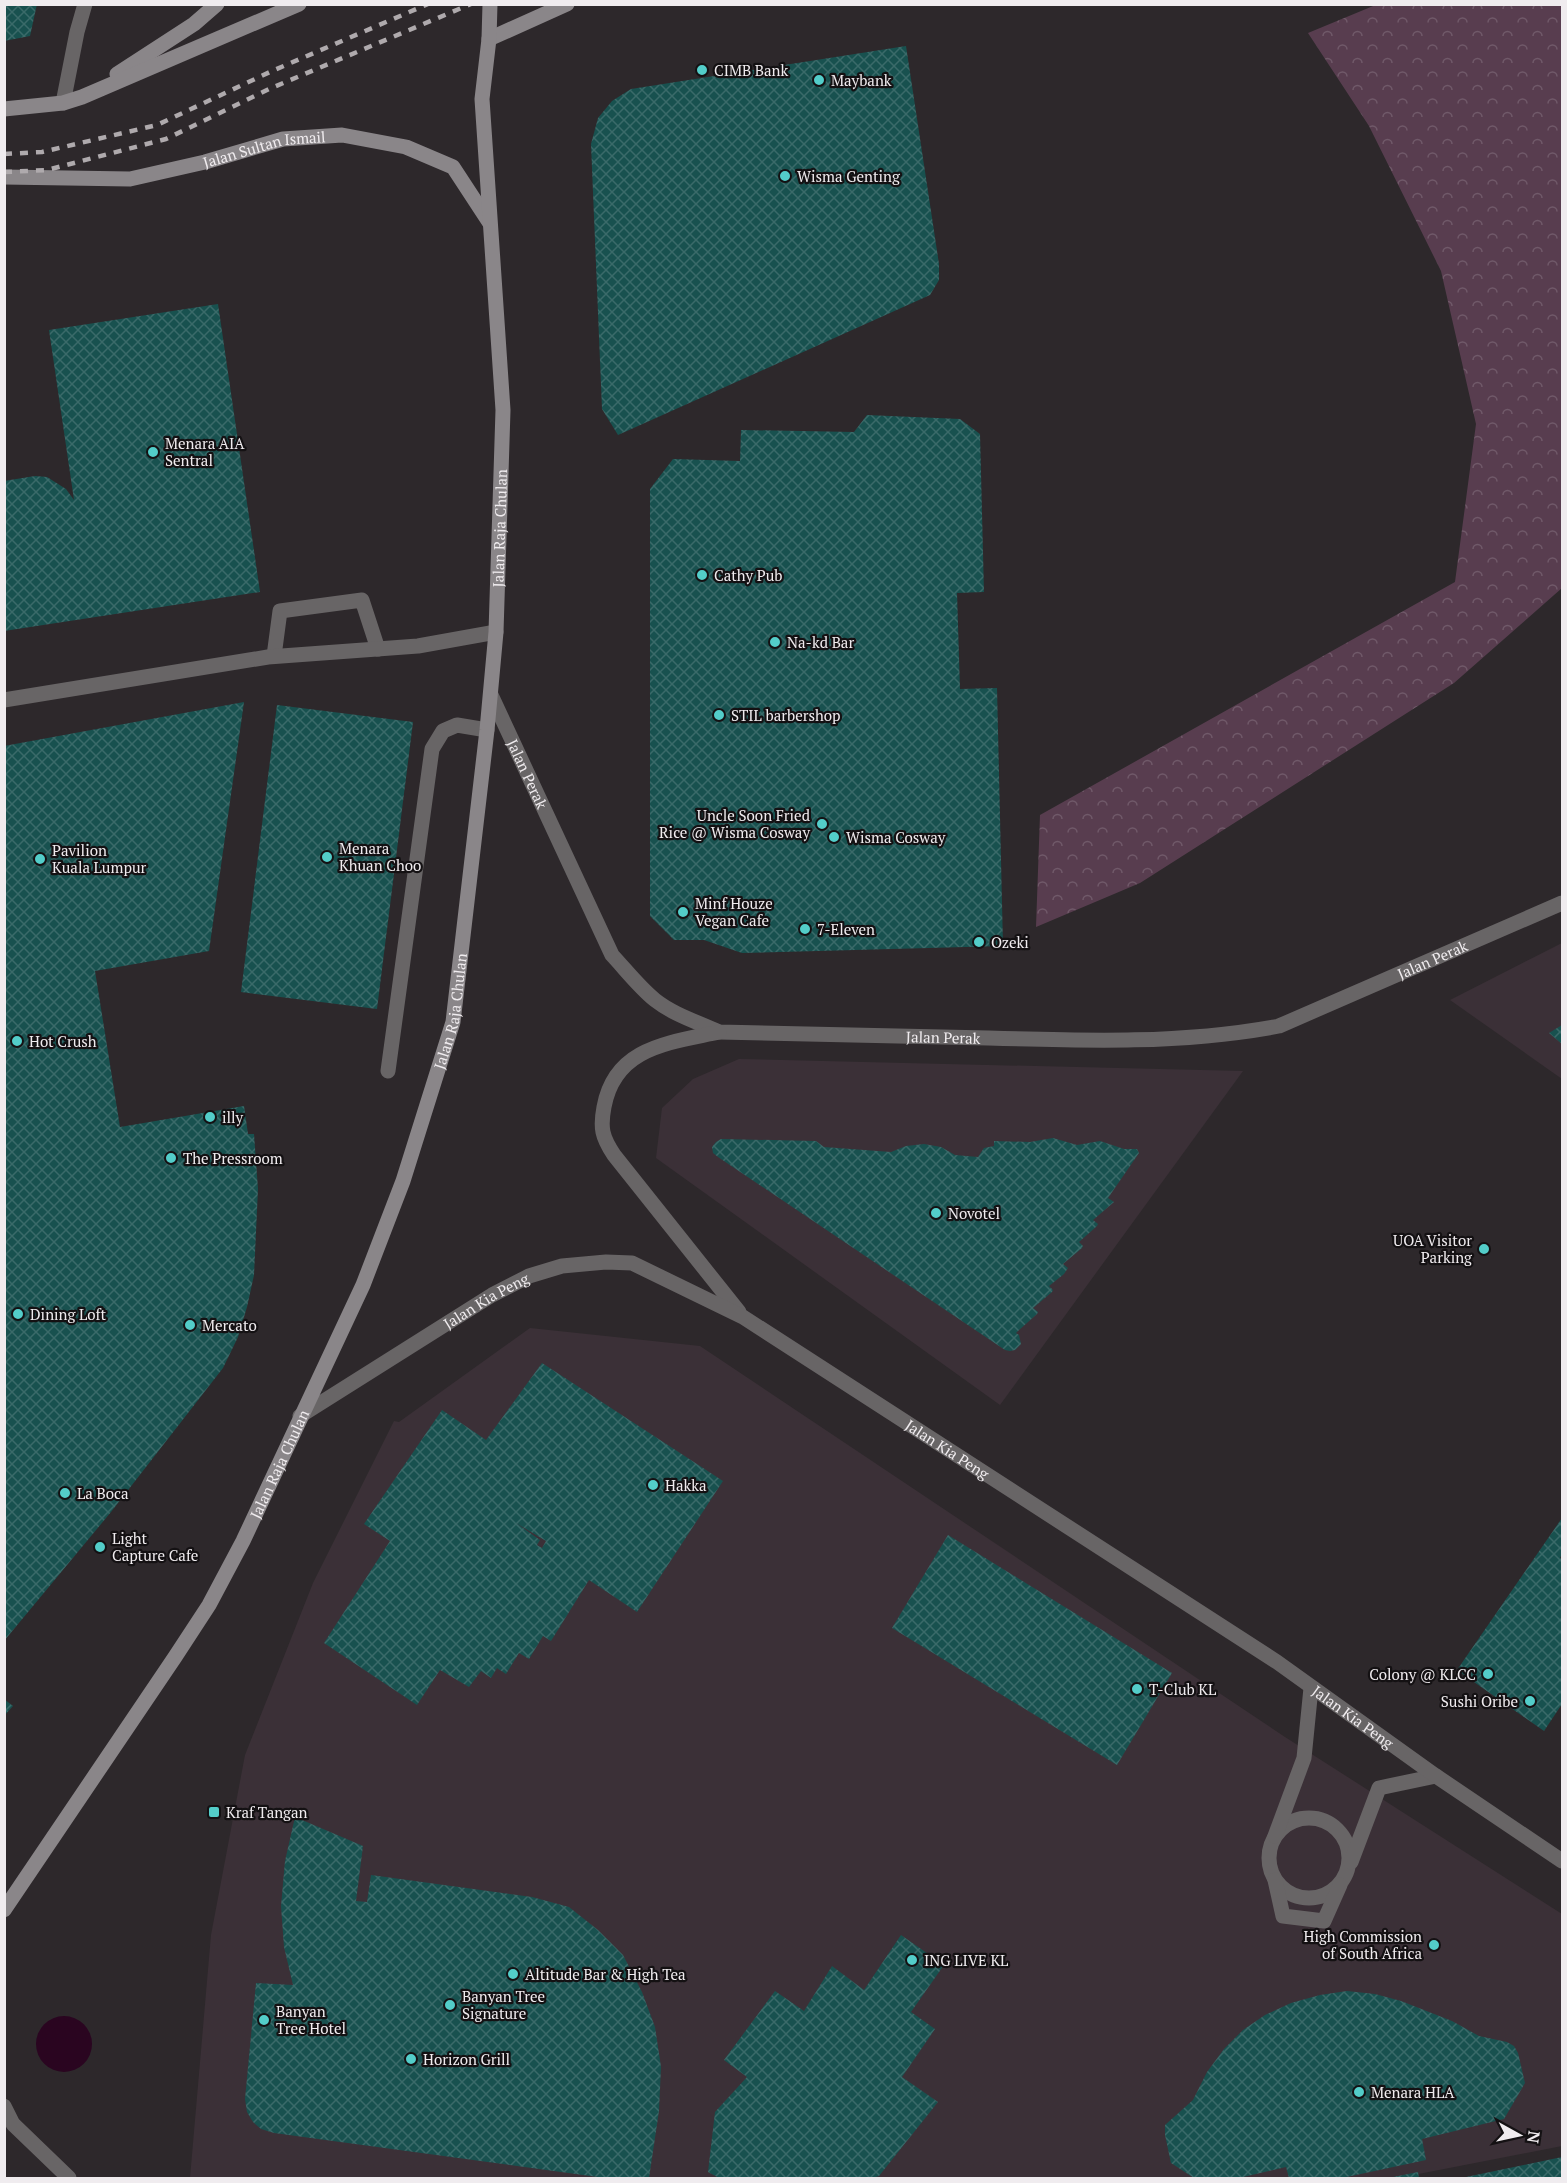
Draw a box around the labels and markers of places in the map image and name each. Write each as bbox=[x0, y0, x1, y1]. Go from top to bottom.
place label: CIMB Bank bbox=[714, 60, 789, 80]
marker: CIMB Bank bbox=[695, 63, 709, 77]
place label: Maybank bbox=[831, 70, 892, 90]
marker: Maybank bbox=[812, 73, 826, 87]
place label: Wisma Genting bbox=[797, 166, 901, 186]
marker: Wisma Genting bbox=[778, 169, 792, 183]
place label: Menara AIA Sentral bbox=[165, 433, 245, 470]
marker: Menara AIA Sentral bbox=[146, 445, 160, 459]
place label: Cathy Pub bbox=[714, 565, 783, 585]
marker: Cathy Pub bbox=[695, 568, 709, 582]
place label: Na-kd Bar bbox=[787, 632, 854, 652]
marker: Na-kd Bar bbox=[768, 635, 782, 649]
place label: STIL barbershop bbox=[731, 705, 841, 725]
marker: STIL barbershop bbox=[712, 708, 726, 722]
place label: Uncle Soon Fried Rice @ Wisma Cosway bbox=[659, 805, 810, 842]
marker: Uncle Soon Fried Rice @ Wisma Cosway bbox=[815, 817, 829, 831]
place label: Wisma Cosway bbox=[846, 827, 946, 847]
marker: Wisma Cosway bbox=[827, 830, 841, 844]
place label: Menara Khuan Choo bbox=[339, 838, 421, 875]
place label: Pavilion Kuala Lumpur bbox=[52, 840, 147, 877]
marker: Menara Khuan Choo bbox=[320, 850, 334, 864]
marker: Pavilion Kuala Lumpur bbox=[33, 852, 47, 866]
place label: Minf Houze Vegan Cafe bbox=[695, 893, 773, 930]
marker: Minf Houze Vegan Cafe bbox=[676, 905, 690, 919]
place label: 7-Eleven bbox=[817, 919, 875, 939]
marker: 7-Eleven bbox=[798, 922, 812, 936]
place label: Ozeki bbox=[991, 932, 1029, 952]
marker: Ozeki bbox=[972, 935, 986, 949]
place label: Hot Crush bbox=[29, 1031, 97, 1051]
marker: Hot Crush bbox=[10, 1034, 24, 1048]
place label: illy bbox=[222, 1107, 244, 1127]
marker: illy bbox=[203, 1110, 217, 1124]
place label: The Pressroom bbox=[183, 1148, 283, 1168]
marker: The Pressroom bbox=[164, 1151, 178, 1165]
place label: Novotel bbox=[948, 1203, 1000, 1223]
marker: Novotel bbox=[929, 1206, 943, 1220]
place label: UOA Visitor Parking bbox=[1393, 1230, 1473, 1267]
marker: UOA Visitor Parking bbox=[1477, 1242, 1491, 1256]
place label: Dining Loft bbox=[30, 1304, 107, 1324]
marker: Dining Loft bbox=[11, 1307, 25, 1321]
place label: Mercato bbox=[202, 1315, 257, 1335]
marker: Mercato bbox=[183, 1318, 197, 1332]
place label: Hakka bbox=[665, 1475, 707, 1495]
marker: Hakka bbox=[646, 1478, 660, 1492]
place label: La Boca bbox=[77, 1483, 129, 1503]
marker: La Boca bbox=[58, 1486, 72, 1500]
place label: Light Capture Cafe bbox=[112, 1528, 198, 1565]
marker: Light Capture Cafe bbox=[93, 1540, 107, 1554]
place label: Colony @ KLCC bbox=[1369, 1664, 1476, 1684]
marker: Colony @ KLCC bbox=[1481, 1667, 1495, 1681]
place label: T-Club KL bbox=[1149, 1679, 1216, 1699]
marker: T-Club KL bbox=[1130, 1682, 1144, 1696]
place label: Sushi Oribe bbox=[1441, 1691, 1518, 1711]
marker: Sushi Oribe bbox=[1523, 1694, 1537, 1708]
place label: Kraf Tangan bbox=[226, 1802, 308, 1822]
marker: Kraf Tangan bbox=[207, 1805, 221, 1819]
place label: High Commission of South Africa bbox=[1304, 1926, 1422, 1963]
marker: High Commission of South Africa bbox=[1427, 1938, 1441, 1952]
place label: ING LIVE KL bbox=[924, 1950, 1008, 1970]
marker: ING LIVE KL bbox=[905, 1953, 919, 1967]
place label: Altitude Bar & High Tea bbox=[525, 1964, 686, 1984]
marker: Altitude Bar & High Tea bbox=[506, 1967, 520, 1981]
place label: Banyan Tree Signature bbox=[462, 1986, 545, 2023]
marker: Banyan Tree Signature bbox=[443, 1998, 457, 2012]
place label: Banyan Tree Hotel bbox=[276, 2001, 346, 2038]
marker: Banyan Tree Hotel bbox=[257, 2013, 271, 2027]
place label: Horizon Grill bbox=[423, 2049, 510, 2069]
marker: Horizon Grill bbox=[404, 2052, 418, 2066]
place label: Menara HLA bbox=[1371, 2082, 1455, 2102]
marker: Menara HLA bbox=[1352, 2085, 1366, 2099]

